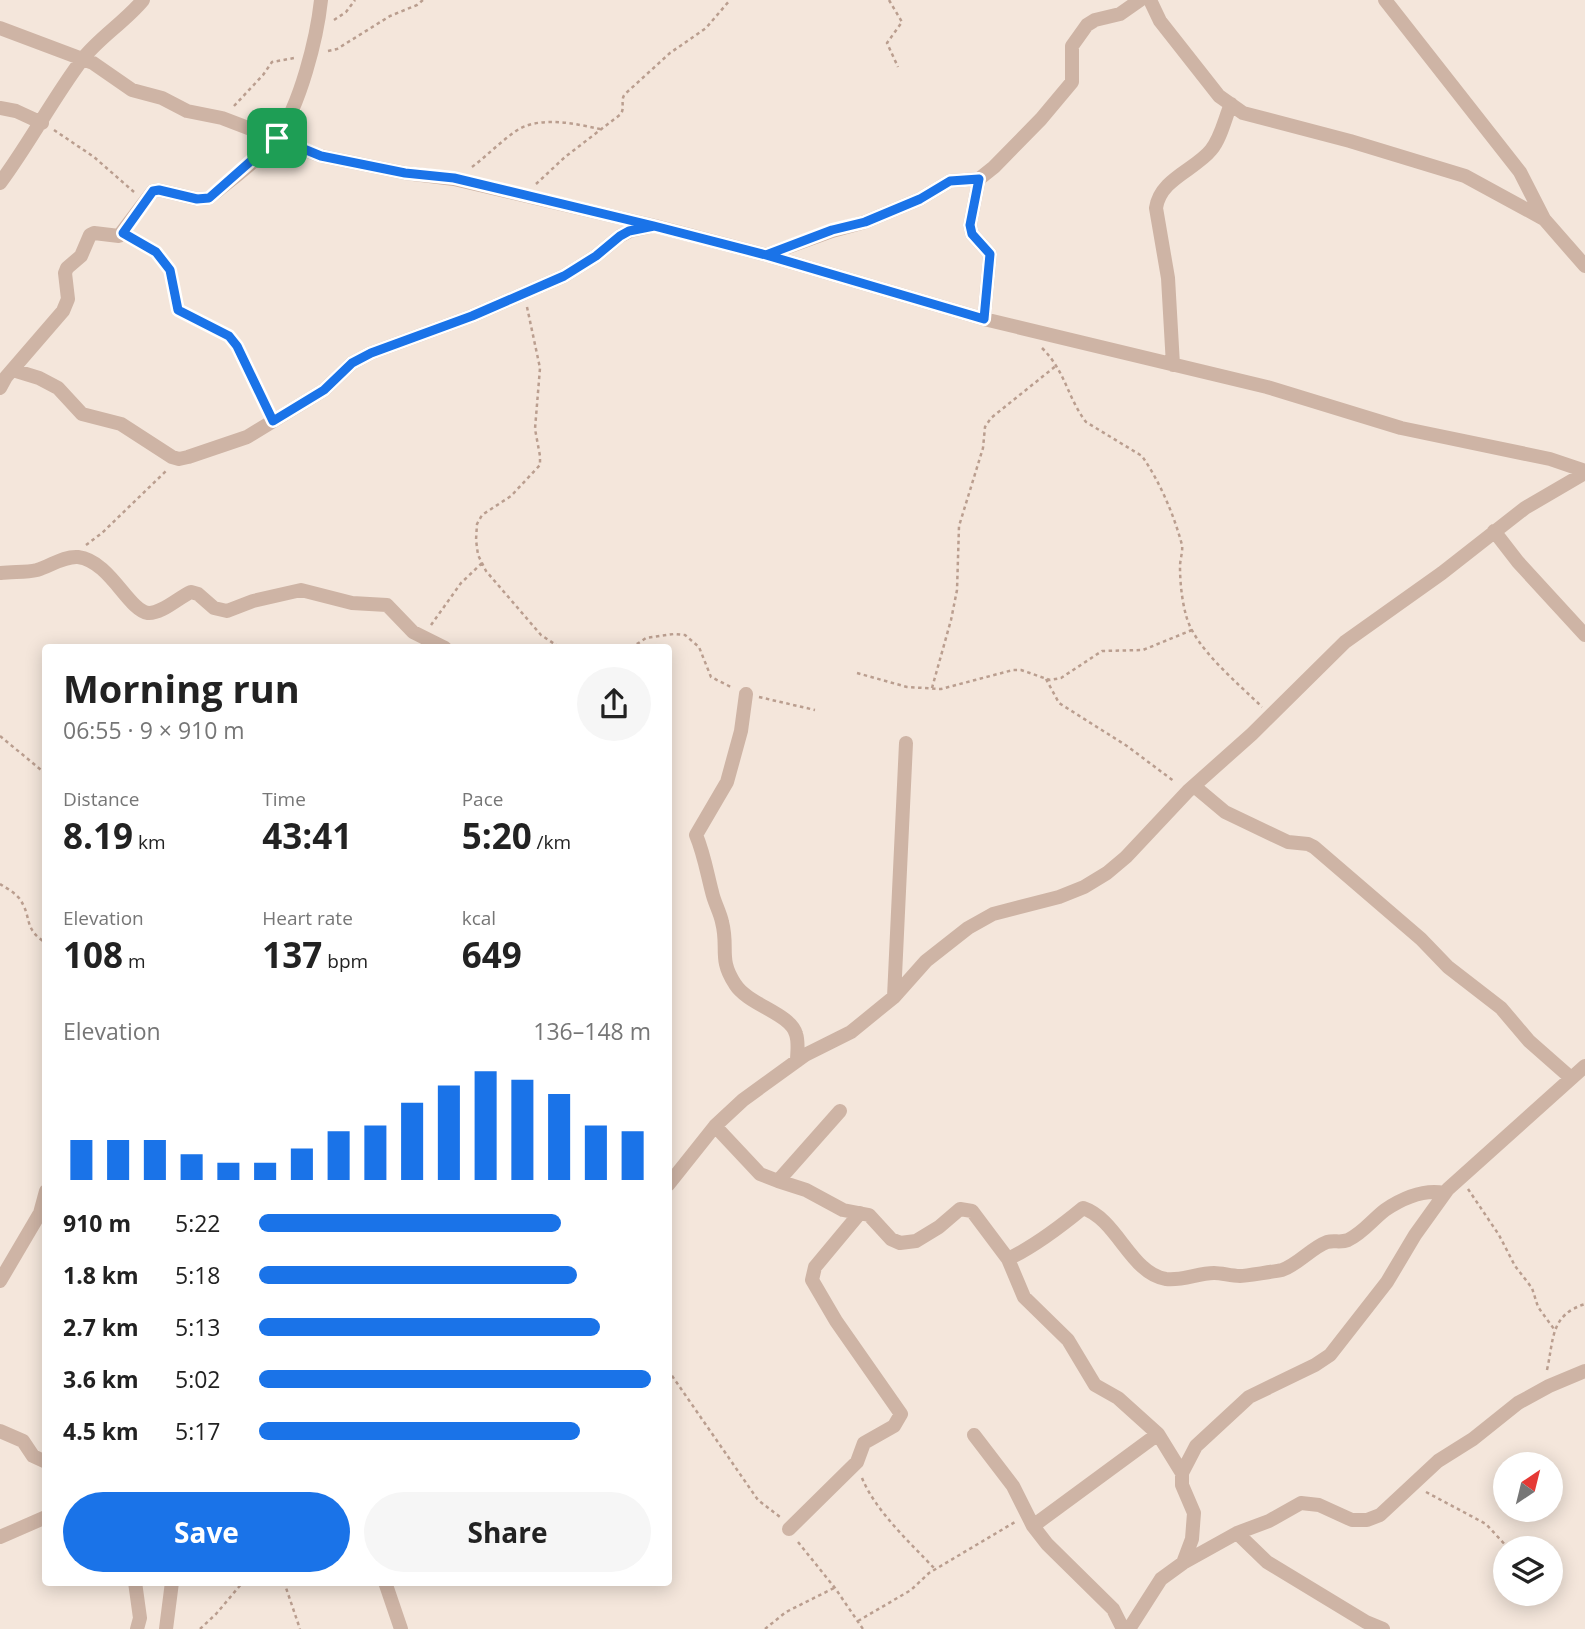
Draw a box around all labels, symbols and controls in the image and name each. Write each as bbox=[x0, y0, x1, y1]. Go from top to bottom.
pin bbox=[247, 108, 307, 168]
icon: arrive bbox=[258, 119, 296, 157]
text: Morning run bbox=[63, 662, 300, 714]
button: share bbox=[577, 667, 651, 741]
text: 06:55 · 9 × 910 m bbox=[63, 714, 245, 746]
text: Distance bbox=[63, 786, 139, 812]
text: Time bbox=[262, 786, 306, 812]
text: Pace bbox=[462, 786, 503, 812]
text: 8.19 bbox=[63, 812, 133, 859]
text: 43:41 bbox=[262, 812, 352, 859]
text: 5:20 bbox=[462, 812, 532, 859]
text: km bbox=[133, 829, 166, 855]
text: /km bbox=[532, 829, 571, 855]
text: Elevation bbox=[63, 905, 144, 931]
text: Heart rate bbox=[262, 905, 353, 931]
text: kcal bbox=[462, 905, 496, 931]
text: 108 bbox=[63, 931, 123, 978]
text: 137 bbox=[262, 931, 322, 978]
text: 649 bbox=[462, 931, 522, 978]
text: m bbox=[123, 948, 146, 974]
text: bpm bbox=[322, 948, 368, 974]
text: Elevation bbox=[63, 1015, 161, 1047]
text: 136–148 m bbox=[533, 1015, 651, 1047]
text: 910 m bbox=[63, 1207, 131, 1239]
text: 5:22 bbox=[175, 1207, 221, 1239]
text: 1.8 km bbox=[63, 1259, 139, 1291]
text: 5:18 bbox=[175, 1259, 221, 1291]
text: 2.7 km bbox=[63, 1311, 139, 1343]
text: 5:13 bbox=[175, 1311, 221, 1343]
text: 3.6 km bbox=[63, 1363, 139, 1395]
text: 5:02 bbox=[175, 1363, 221, 1395]
text: 4.5 km bbox=[63, 1415, 139, 1447]
text: 5:17 bbox=[175, 1415, 221, 1447]
north arrow bbox=[1493, 1452, 1563, 1522]
map controls bbox=[1493, 1452, 1563, 1606]
button: Save bbox=[63, 1492, 350, 1572]
button: Share bbox=[364, 1492, 651, 1572]
button: layers bbox=[1493, 1536, 1563, 1606]

